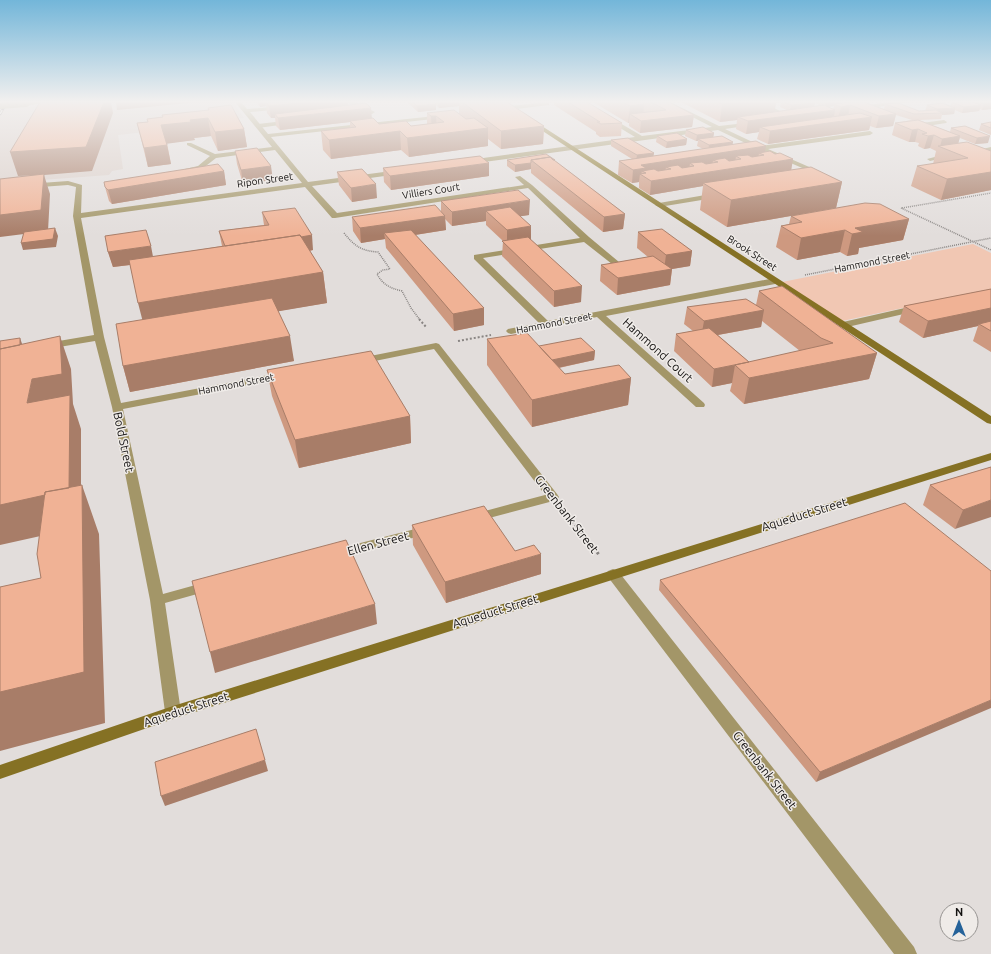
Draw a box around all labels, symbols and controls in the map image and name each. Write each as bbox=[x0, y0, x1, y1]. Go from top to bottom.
street label: Ripon Street bbox=[236, 171, 294, 189]
street label: Villiers Court bbox=[401, 181, 461, 201]
street label: Brook Street bbox=[725, 233, 779, 273]
street label: Hammond Street bbox=[833, 249, 911, 275]
street label: Hammond Street bbox=[515, 310, 593, 336]
street label: Hammond Court bbox=[620, 315, 696, 385]
street label: Hammond Street bbox=[197, 371, 275, 397]
street label: Bold Street bbox=[111, 411, 137, 473]
street label: Greenbank Street bbox=[533, 473, 602, 556]
street label: Aqueduct Street bbox=[760, 495, 849, 533]
street label: Ellen Street bbox=[346, 529, 410, 557]
street label: Aqueduct Street bbox=[451, 592, 540, 630]
street label: Aqueduct Street bbox=[142, 689, 230, 729]
street label: Greenbank Street bbox=[731, 729, 800, 812]
north arrow bbox=[939, 902, 979, 942]
text: N bbox=[955, 906, 963, 918]

